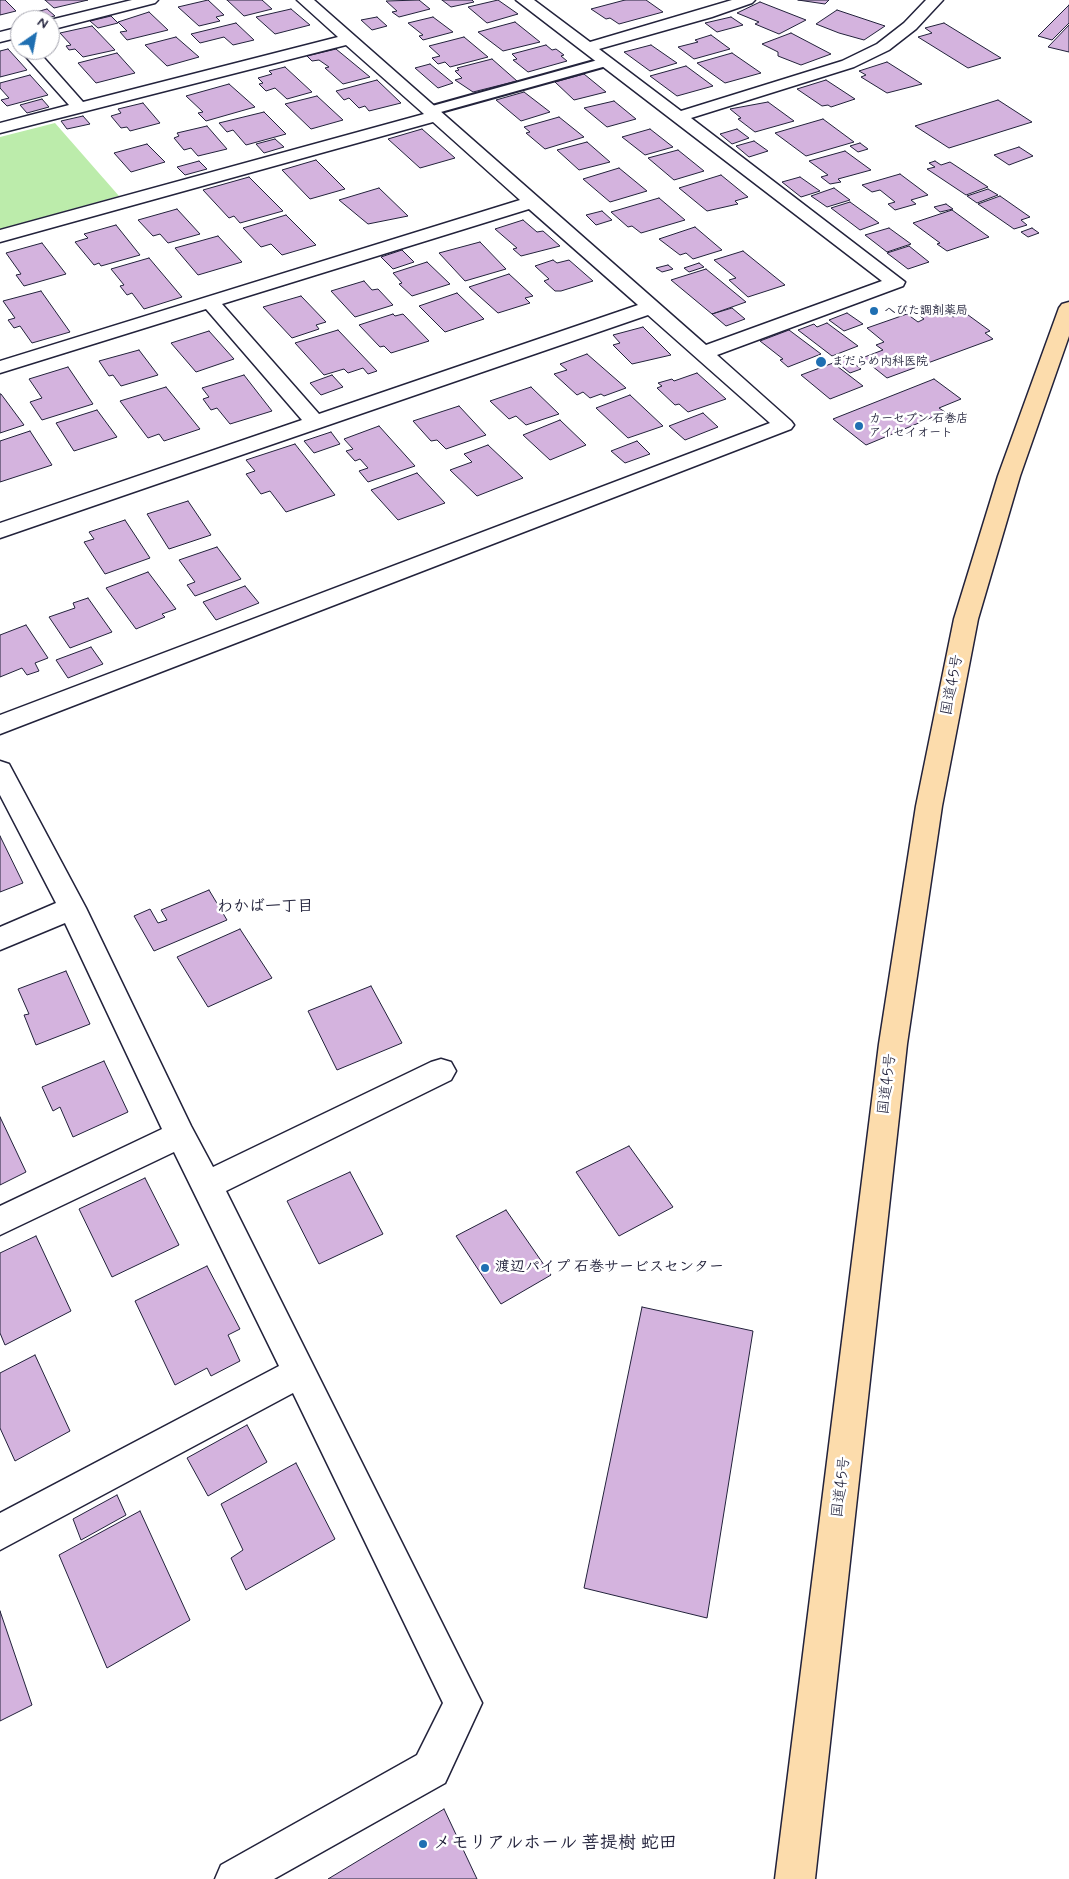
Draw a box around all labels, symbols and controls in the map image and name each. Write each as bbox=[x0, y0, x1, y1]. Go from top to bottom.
north arrow bbox=[10, 10, 60, 60]
text: N bbox=[34, 13, 51, 33]
place label: へびた調剤薬局 bbox=[884, 304, 968, 318]
marker: へびた調剤薬局 bbox=[868, 305, 880, 317]
marker: まだらめ内科医院 bbox=[814, 355, 828, 369]
place label: まだらめ内科医院 bbox=[832, 355, 928, 369]
place label: カーセブン 石巻店 アイセイオート bbox=[869, 412, 968, 440]
marker: カーセブン 石巻店 アイセイオート bbox=[853, 420, 865, 432]
street label: 国道45号 bbox=[938, 653, 968, 717]
district label: わかば一丁目 bbox=[217, 898, 313, 918]
street label: 国道45号 bbox=[875, 1052, 901, 1116]
place label: 渡辺パイプ 石巻サービスセンター bbox=[495, 1259, 724, 1277]
marker: 渡辺パイプ 石巻サービスセンター bbox=[479, 1262, 491, 1274]
street label: 国道45号 bbox=[829, 1455, 855, 1519]
place label: メモリアルホール 菩提樹 蛇田 bbox=[433, 1833, 677, 1855]
marker: メモリアルホール 菩提樹 蛇田 bbox=[417, 1838, 429, 1850]

